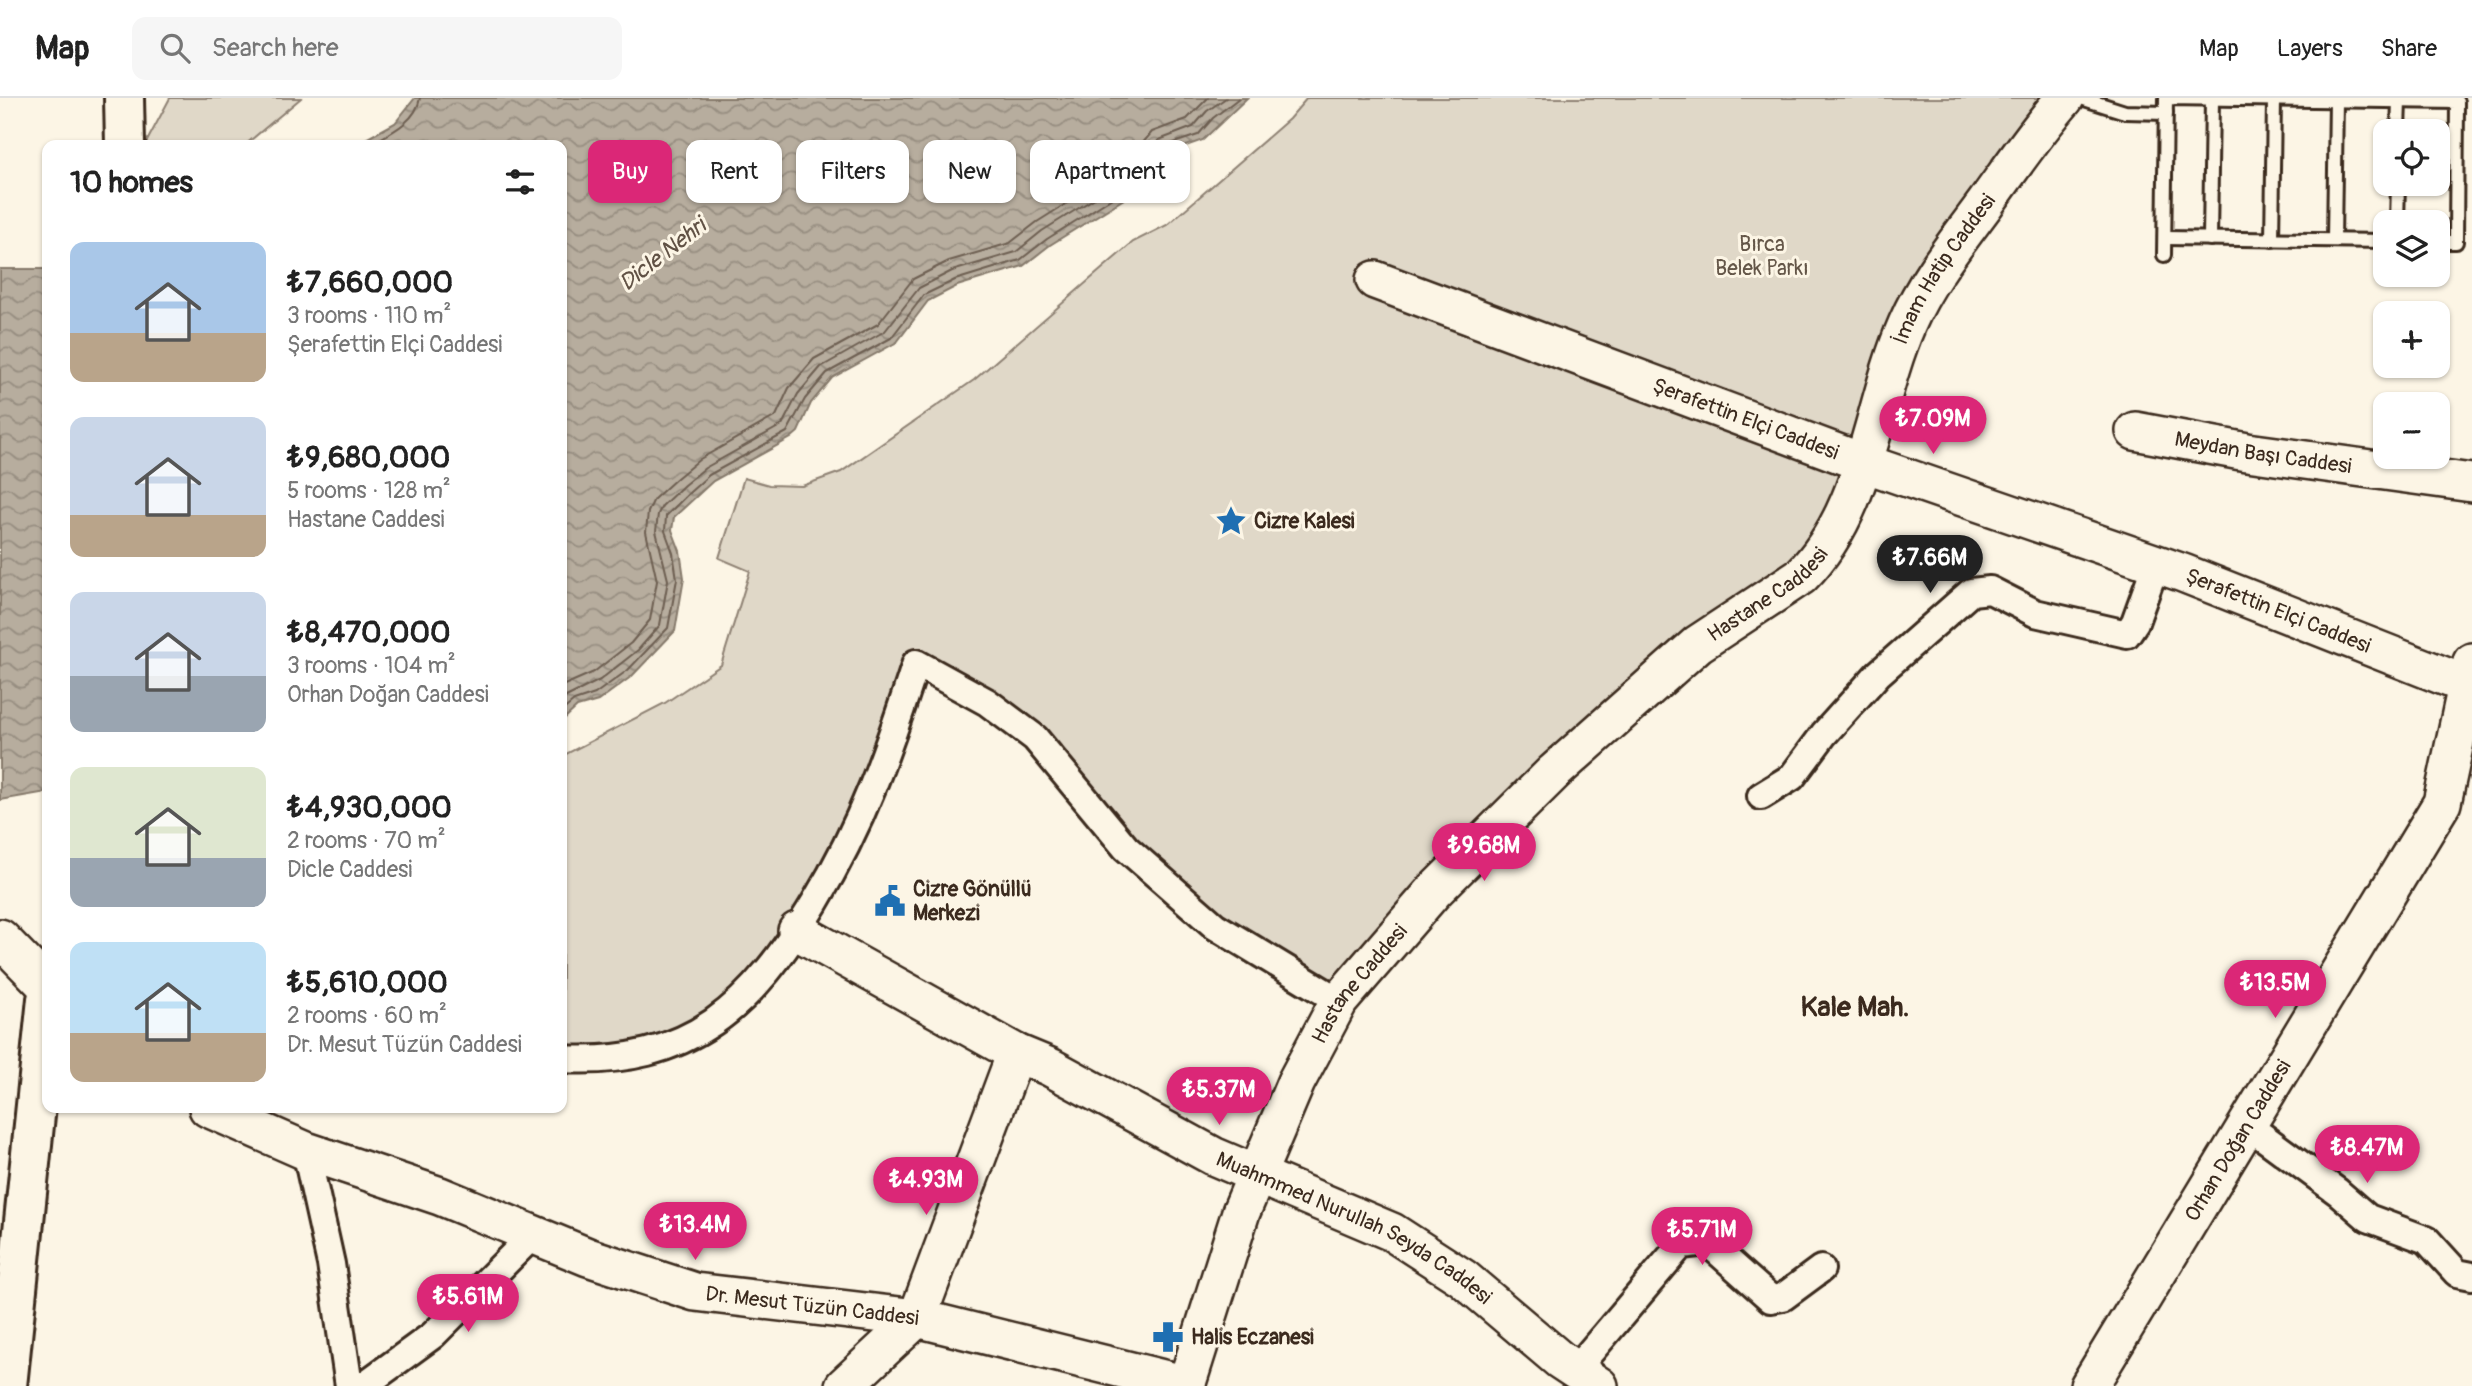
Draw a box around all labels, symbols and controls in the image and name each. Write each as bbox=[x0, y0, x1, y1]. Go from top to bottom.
search box bbox=[132, 17, 622, 80]
text: Map bbox=[35, 28, 90, 69]
icon: search bbox=[156, 29, 194, 67]
text: Search here bbox=[212, 32, 339, 64]
text: Map bbox=[2199, 34, 2239, 63]
text: Layers bbox=[2277, 34, 2343, 63]
text: Share bbox=[2381, 34, 2437, 63]
map controls bbox=[2373, 119, 2450, 469]
button: locate bbox=[2373, 119, 2450, 196]
chip: Buy bbox=[588, 140, 672, 203]
chip: Rent bbox=[686, 140, 782, 203]
chip: Filters bbox=[796, 140, 909, 203]
chip: New bbox=[923, 140, 1016, 203]
chip: Apartment bbox=[1030, 140, 1190, 203]
icon: filters bbox=[501, 163, 539, 201]
text: 10 homes bbox=[70, 164, 193, 201]
street label: İmam Hatip Caddesi bbox=[1887, 188, 2002, 348]
water label: Dicle Nehri bbox=[613, 209, 714, 297]
button: layers bbox=[2373, 210, 2450, 287]
park label: Bırca Belek Parkı bbox=[1715, 231, 1809, 282]
text: ₺7,660,000 bbox=[287, 264, 453, 301]
icon: home bbox=[126, 270, 210, 354]
text: 3 rooms · 110 m² bbox=[287, 301, 451, 330]
button: + bbox=[2373, 301, 2450, 378]
text: Şerafettin Elçi Caddesi bbox=[287, 330, 502, 359]
street label: Şerafettin Elçi Caddesi bbox=[1649, 372, 1843, 466]
button: − bbox=[2373, 392, 2450, 469]
pin: ₺7.09M bbox=[1876, 396, 1990, 456]
text: ₺7.09M bbox=[1895, 404, 1971, 433]
street label: Meydan Başı Caddesi bbox=[2172, 426, 2353, 480]
text: ₺9,680,000 bbox=[287, 439, 450, 476]
icon: home bbox=[126, 445, 210, 529]
text: 5 rooms · 128 m² bbox=[287, 476, 451, 505]
place icon: Cizre Kalesi bbox=[1214, 504, 1248, 538]
text: Hastane Caddesi bbox=[287, 505, 445, 534]
place label: Cizre Kalesi bbox=[1254, 508, 1355, 535]
pin: ₺7.66M bbox=[1873, 536, 1987, 595]
street label: Hastane Caddesi bbox=[1702, 542, 1834, 648]
text: ₺7.66M bbox=[1893, 543, 1967, 572]
street label: Şerafettin Elçi Caddesi bbox=[2182, 562, 2375, 660]
text: ₺8,470,000 bbox=[287, 614, 451, 651]
icon: home bbox=[126, 620, 210, 704]
text: 3 rooms · 104 m² bbox=[287, 651, 456, 680]
text: Orhan Doğan Caddesi bbox=[287, 680, 489, 709]
text: ₺4,930,000 bbox=[287, 789, 452, 826]
icon: home bbox=[126, 795, 210, 879]
pin: ₺9.68M bbox=[1427, 824, 1541, 883]
text: 2 rooms · 70 m² bbox=[287, 826, 446, 855]
text: ₺9.68M bbox=[1448, 831, 1520, 860]
text: Dicle Caddesi bbox=[287, 855, 412, 884]
place label: Cizre Gönüllü Merkezi bbox=[913, 876, 1032, 927]
public building icon: Cizre Gönüllü Merkezi bbox=[873, 884, 907, 918]
street label: Hastane Caddesi bbox=[1306, 918, 1414, 1048]
pin: ₺13.5M bbox=[2218, 960, 2332, 1020]
text: ₺5,610,000 bbox=[287, 964, 448, 1001]
text: ₺13.5M bbox=[2240, 968, 2310, 997]
icon: home bbox=[126, 970, 210, 1054]
district label: Kale Mah. bbox=[1801, 990, 1909, 1025]
text: 2 rooms · 60 m² bbox=[287, 1001, 447, 1030]
text: Dr. Mesut Tüzün Caddesi bbox=[287, 1030, 522, 1059]
street label: Orhan Doğan Caddesi bbox=[2179, 1055, 2297, 1227]
pin: ₺5.37M bbox=[1162, 1068, 1276, 1127]
text: ₺5.37M bbox=[1183, 1075, 1255, 1104]
pin: ₺8.47M bbox=[2310, 1126, 2424, 1185]
text: ₺8.47M bbox=[2331, 1133, 2403, 1162]
street label: Muahmmed Nurullah Seyda Caddesi bbox=[1212, 1146, 1497, 1311]
pin: ₺4.93M bbox=[869, 1158, 983, 1217]
text: ₺4.93M bbox=[889, 1165, 963, 1194]
pin: ₺13.4M bbox=[638, 1202, 752, 1262]
pin: ₺5.71M bbox=[1645, 1208, 1759, 1267]
text: ₺13.4M bbox=[660, 1210, 730, 1239]
text: ₺5.71M bbox=[1667, 1215, 1737, 1244]
pin: ₺5.61M bbox=[411, 1274, 525, 1334]
street label: Dr. Mesut Tüzün Caddesi bbox=[704, 1280, 920, 1332]
text: ₺5.61M bbox=[433, 1282, 503, 1311]
pharmacy icon: Halis Eczanesi bbox=[1151, 1320, 1185, 1354]
place label: Halis Eczanesi bbox=[1191, 1324, 1314, 1351]

